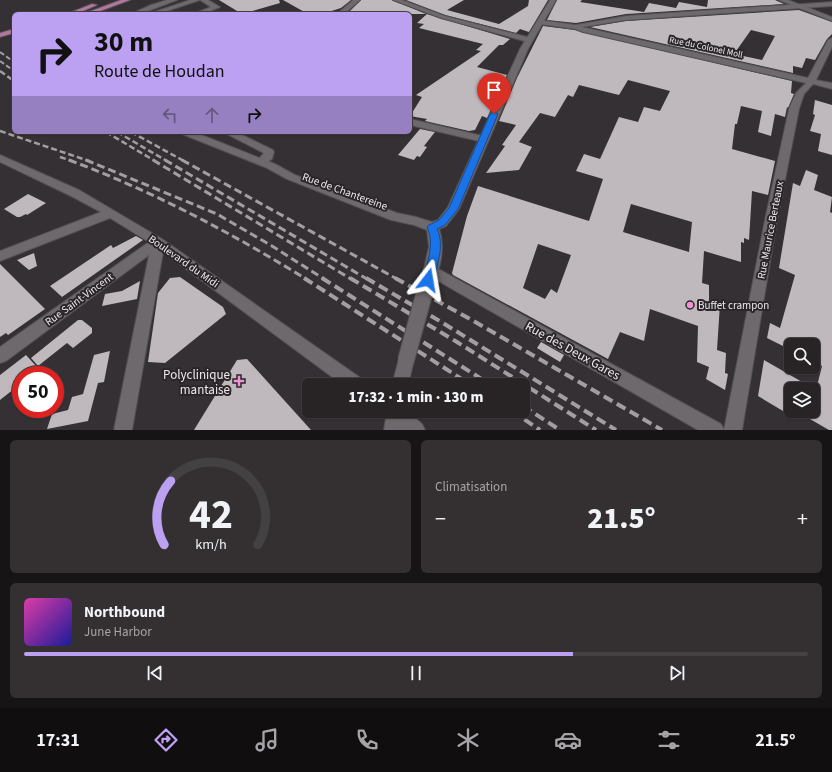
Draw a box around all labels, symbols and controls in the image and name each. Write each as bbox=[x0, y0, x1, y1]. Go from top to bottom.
text: 30 m bbox=[94, 22, 153, 62]
icon: right bbox=[28, 28, 80, 80]
street label: Rue du Colonel Moll bbox=[668, 33, 744, 62]
text: Route de Houdan bbox=[94, 59, 225, 84]
pin bbox=[477, 73, 511, 114]
icon: arrive bbox=[483, 79, 505, 101]
icon: left bbox=[159, 104, 181, 126]
icon: ahead bbox=[201, 104, 223, 126]
icon: right bbox=[243, 104, 265, 126]
street label: Rue de Chantereine bbox=[300, 169, 390, 214]
street label: Rue Maurice Berteaux bbox=[754, 180, 787, 280]
street label: Boulevard du Midi bbox=[145, 231, 222, 291]
position arrow bbox=[407, 259, 449, 301]
street label: Rue Saint-Vincent bbox=[42, 269, 117, 329]
place label: Buffet crampon bbox=[698, 298, 769, 313]
marker: Buffet crampon bbox=[685, 300, 695, 310]
street label: Rue des Deux Gares bbox=[522, 317, 624, 385]
map controls bbox=[784, 338, 820, 418]
button: search bbox=[784, 338, 820, 374]
speed limit sign: 50 bbox=[12, 366, 64, 418]
place label: Polyclinique mantaise bbox=[163, 366, 230, 399]
marker: Polyclinique mantaise bbox=[233, 375, 245, 387]
button: layers bbox=[784, 382, 820, 418]
text: 17:32 · 1 min · 130 m bbox=[349, 387, 483, 408]
text: Climatisation bbox=[435, 478, 507, 496]
text: 42 bbox=[189, 484, 232, 544]
text: 21.5° bbox=[587, 497, 656, 540]
text: − bbox=[435, 503, 446, 535]
text: + bbox=[797, 503, 808, 535]
text: km/h bbox=[195, 533, 226, 554]
text: Northbound bbox=[84, 602, 165, 623]
text: June Harbor bbox=[84, 623, 152, 641]
icon: previous bbox=[144, 662, 166, 684]
icon: pause bbox=[405, 662, 427, 684]
icon: next bbox=[666, 662, 688, 684]
icon: directions bbox=[152, 726, 180, 754]
icon: music bbox=[253, 726, 281, 754]
icon: phone bbox=[353, 726, 381, 754]
icon: climate bbox=[454, 726, 482, 754]
icon: car bbox=[554, 726, 582, 754]
icon: filters bbox=[655, 726, 683, 754]
text: 17:31 bbox=[36, 728, 80, 753]
text: 21.5° bbox=[755, 728, 796, 753]

